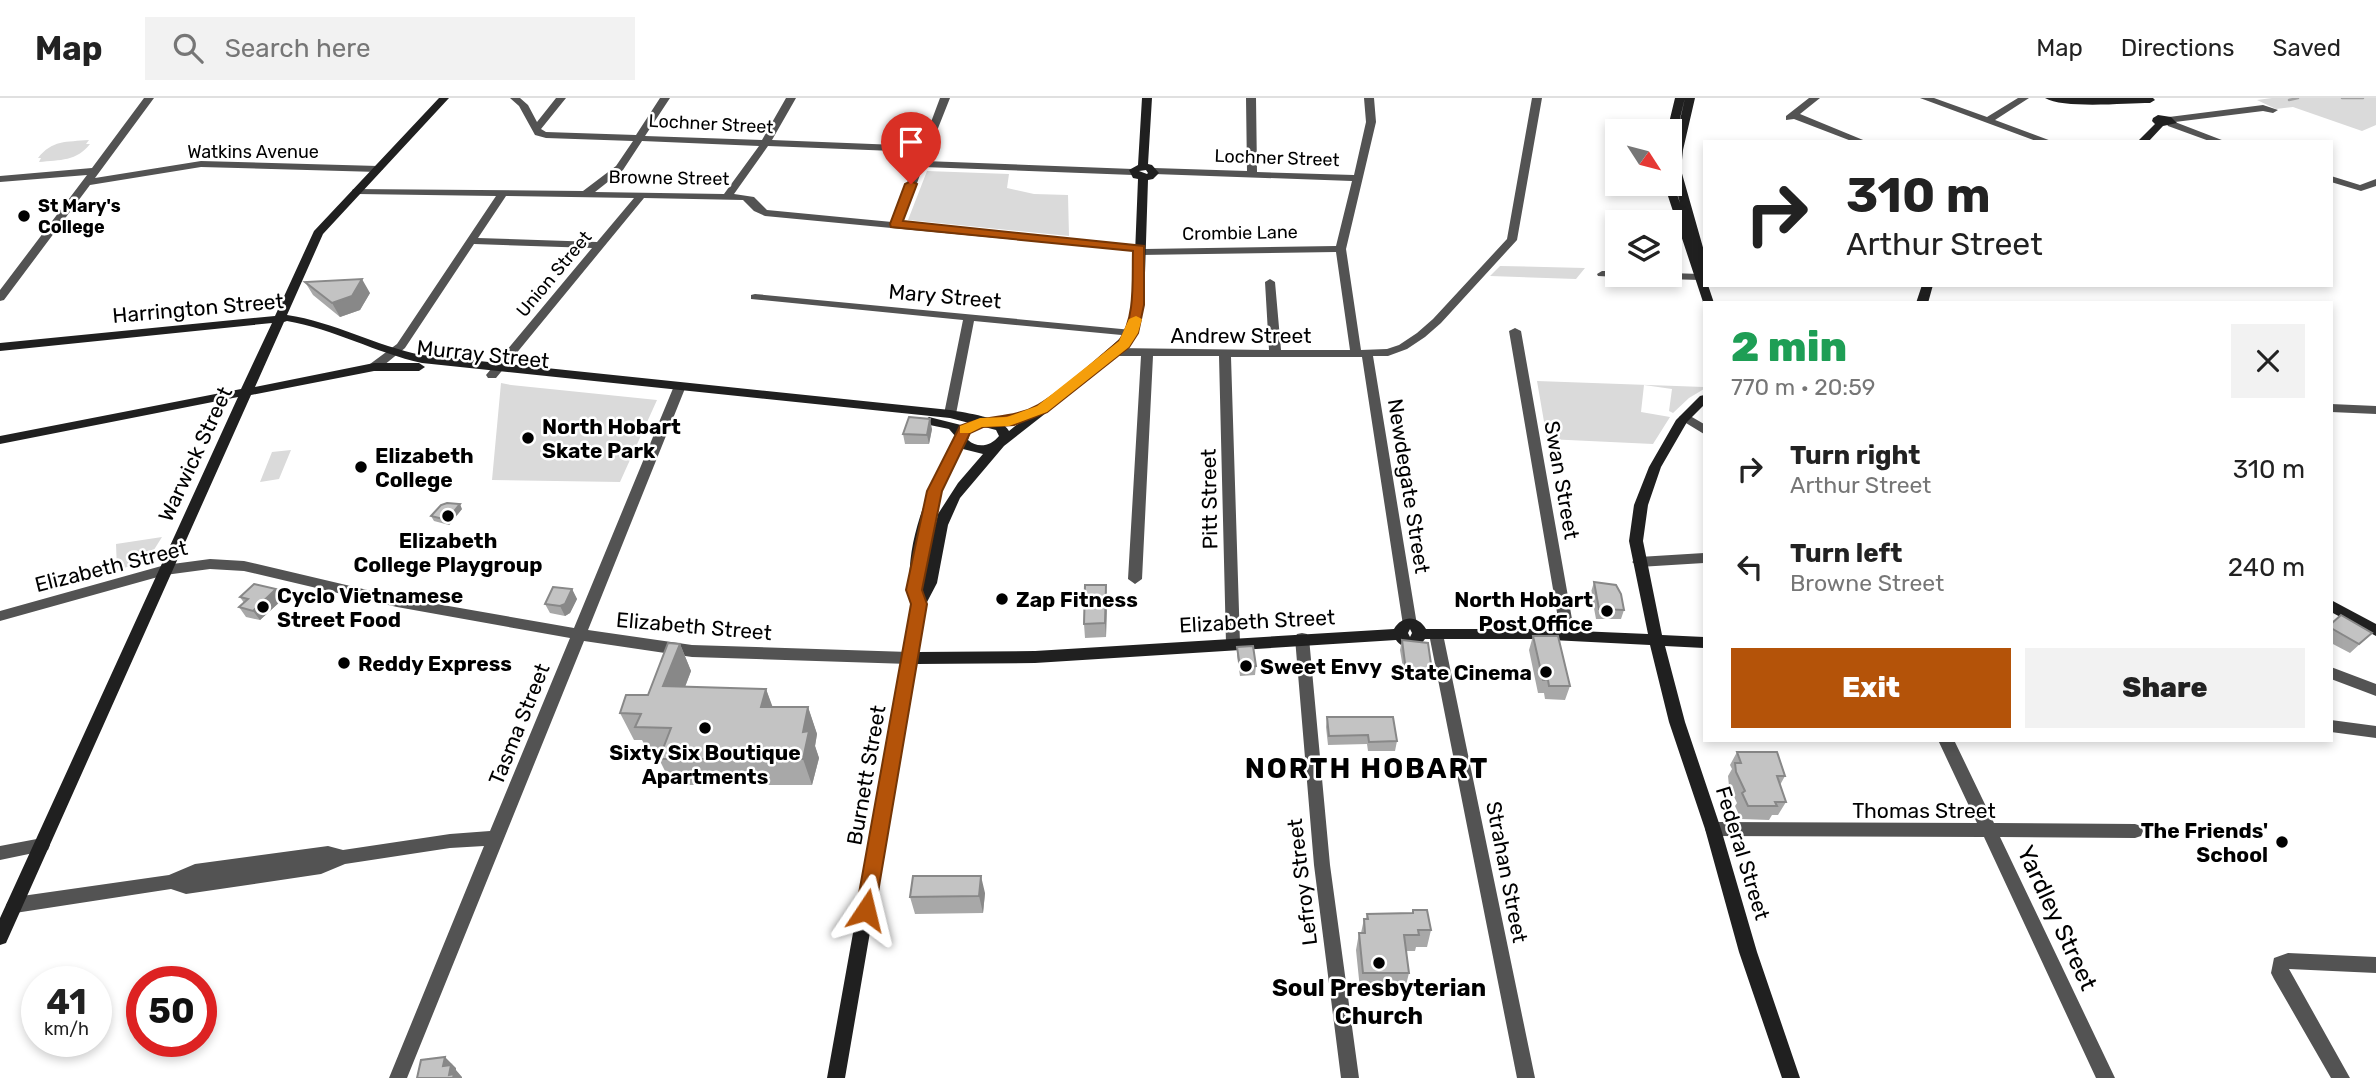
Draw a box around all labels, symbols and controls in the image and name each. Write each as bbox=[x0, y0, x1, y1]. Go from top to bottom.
search box bbox=[145, 17, 635, 80]
text: Map bbox=[35, 29, 103, 68]
icon: search bbox=[169, 29, 207, 67]
text: Search here bbox=[225, 33, 370, 64]
text: Map bbox=[2036, 34, 2083, 62]
text: Directions bbox=[2121, 34, 2234, 62]
text: Saved bbox=[2272, 34, 2341, 62]
street label: Lochner Street bbox=[648, 110, 774, 138]
pin bbox=[881, 112, 941, 184]
north arrow bbox=[1605, 119, 1682, 196]
map controls bbox=[1605, 119, 1682, 287]
icon: arrive bbox=[892, 123, 930, 161]
street label: Watkins Avenue bbox=[187, 141, 319, 163]
street label: Lochner Street bbox=[1214, 145, 1340, 171]
street label: Browne Street bbox=[608, 166, 730, 190]
text: 310 m bbox=[1846, 166, 1991, 224]
icon: right bbox=[1731, 168, 1822, 259]
place label: St Mary's College bbox=[38, 195, 121, 238]
marker: St Mary's College bbox=[16, 208, 32, 224]
button: layers bbox=[1605, 210, 1682, 287]
street label: Crombie Lane bbox=[1182, 221, 1298, 245]
text: Arthur Street bbox=[1846, 225, 2043, 263]
street label: Union Street bbox=[512, 226, 596, 322]
street label: Mary Street bbox=[888, 279, 1002, 313]
street label: Harrington Street bbox=[111, 288, 285, 328]
text: 2 min bbox=[1731, 322, 1847, 372]
street label: Andrew Street bbox=[1171, 323, 1311, 348]
button: close bbox=[2231, 324, 2305, 398]
street label: Murray Street bbox=[415, 335, 551, 373]
text: 770 m · 20:59 bbox=[1731, 373, 1875, 401]
street label: Warwick Street bbox=[153, 383, 237, 525]
street label: Newdegate Street bbox=[1383, 397, 1435, 575]
place label: North Hobart Skate Park bbox=[542, 414, 681, 463]
street label: Swan Street bbox=[1539, 419, 1585, 541]
marker: North Hobart Skate Park bbox=[520, 430, 536, 446]
text: Turn right bbox=[1790, 440, 1920, 471]
place label: Elizabeth College bbox=[375, 443, 474, 492]
street label: Pitt Street bbox=[1196, 448, 1222, 550]
icon: right bbox=[1731, 450, 1769, 488]
text: 310 m bbox=[2233, 454, 2305, 485]
marker: Elizabeth College bbox=[353, 459, 369, 475]
text: Arthur Street bbox=[1790, 471, 1931, 499]
marker: Elizabeth College Playgroup bbox=[440, 508, 456, 524]
place label: Elizabeth College Playgroup bbox=[353, 528, 543, 577]
street label: Elizabeth Street bbox=[32, 535, 190, 597]
text: Turn left bbox=[1790, 538, 1902, 569]
icon: left bbox=[1731, 548, 1769, 586]
text: 240 m bbox=[2228, 552, 2305, 583]
text: Browne Street bbox=[1790, 569, 1944, 597]
place label: Cyclo Vietnamese Street Food bbox=[277, 583, 463, 632]
place label: Zap Fitness bbox=[1016, 587, 1138, 612]
place label: North Hobart Post Office bbox=[1454, 587, 1593, 636]
marker: Zap Fitness bbox=[994, 591, 1010, 607]
marker: Cyclo Vietnamese Street Food bbox=[255, 599, 271, 615]
marker: North Hobart Post Office bbox=[1599, 603, 1615, 619]
street label: Elizabeth Street bbox=[1178, 604, 1336, 638]
street label: Elizabeth Street bbox=[615, 607, 773, 645]
button: Exit bbox=[1731, 648, 2011, 728]
button: Share bbox=[2025, 648, 2305, 728]
place label: Reddy Express bbox=[358, 651, 512, 676]
place label: Sweet Envy bbox=[1260, 654, 1382, 679]
marker: Reddy Express bbox=[336, 655, 352, 671]
marker: Sweet Envy bbox=[1238, 658, 1254, 674]
street label: Tasma Street bbox=[483, 660, 555, 788]
place label: State Cinema bbox=[1391, 660, 1532, 685]
marker: State Cinema bbox=[1538, 664, 1554, 680]
street label: Burnett Street bbox=[841, 703, 891, 847]
marker: Sixty Six Boutique Apartments bbox=[697, 720, 713, 736]
place label: Sixty Six Boutique Apartments bbox=[609, 740, 801, 789]
district label: NORTH HOBART bbox=[1245, 752, 1489, 785]
street label: Federal Street bbox=[1711, 783, 1775, 923]
street label: Thomas Street bbox=[1852, 798, 1996, 823]
street label: Strahan Street bbox=[1481, 799, 1533, 945]
street label: Lefroy Street bbox=[1282, 817, 1322, 947]
place label: The Friends' School bbox=[2141, 818, 2268, 867]
marker: The Friends' School bbox=[2274, 834, 2290, 850]
street label: Yardley Street bbox=[2011, 841, 2103, 995]
position arrow bbox=[829, 873, 903, 947]
marker: Soul Presbyterian Church bbox=[1371, 955, 1387, 971]
speed limit sign: 50 bbox=[126, 966, 217, 1057]
place label: Soul Presbyterian Church bbox=[1272, 974, 1486, 1030]
text: 41 bbox=[46, 981, 87, 1023]
text: km/h bbox=[44, 1018, 89, 1040]

